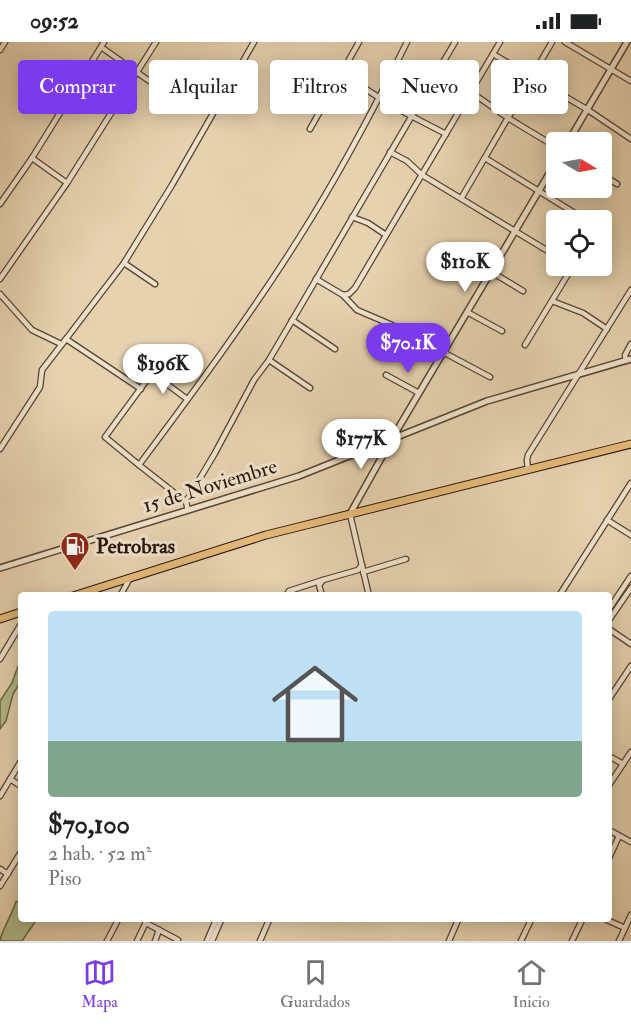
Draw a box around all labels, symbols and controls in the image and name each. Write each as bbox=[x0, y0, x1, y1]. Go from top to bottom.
text: 09:52 bbox=[30, 7, 79, 35]
chip: Comprar bbox=[18, 60, 137, 114]
chip: Alquilar bbox=[149, 60, 258, 114]
chip: Filtros bbox=[270, 60, 368, 114]
chip: Nuevo bbox=[380, 60, 479, 114]
chip: Piso bbox=[491, 60, 568, 114]
north arrow bbox=[546, 132, 612, 198]
map controls bbox=[546, 132, 612, 276]
button: locate bbox=[546, 210, 612, 276]
pin: $110K bbox=[423, 242, 507, 293]
text: $110K bbox=[440, 249, 490, 274]
pin: $70.1K bbox=[359, 323, 457, 374]
text: $70.1K bbox=[380, 330, 436, 355]
pin: $196K bbox=[121, 344, 205, 395]
text: $196K bbox=[137, 351, 189, 376]
pin: $177K bbox=[319, 419, 403, 470]
text: $177K bbox=[336, 426, 386, 451]
street label: 15 de Noviembre bbox=[140, 453, 281, 519]
fuel station icon: Petrobras bbox=[59, 530, 91, 572]
place label: Petrobras bbox=[96, 533, 175, 560]
icon: home bbox=[261, 650, 369, 758]
text: $70,100 bbox=[48, 809, 130, 841]
text: 2 hab. · 52 m² bbox=[48, 841, 151, 866]
text: Piso bbox=[48, 866, 81, 891]
tab: Mapa bbox=[81, 956, 118, 1012]
tab: Guardados bbox=[280, 956, 350, 1012]
tab: Inicio bbox=[513, 956, 550, 1012]

